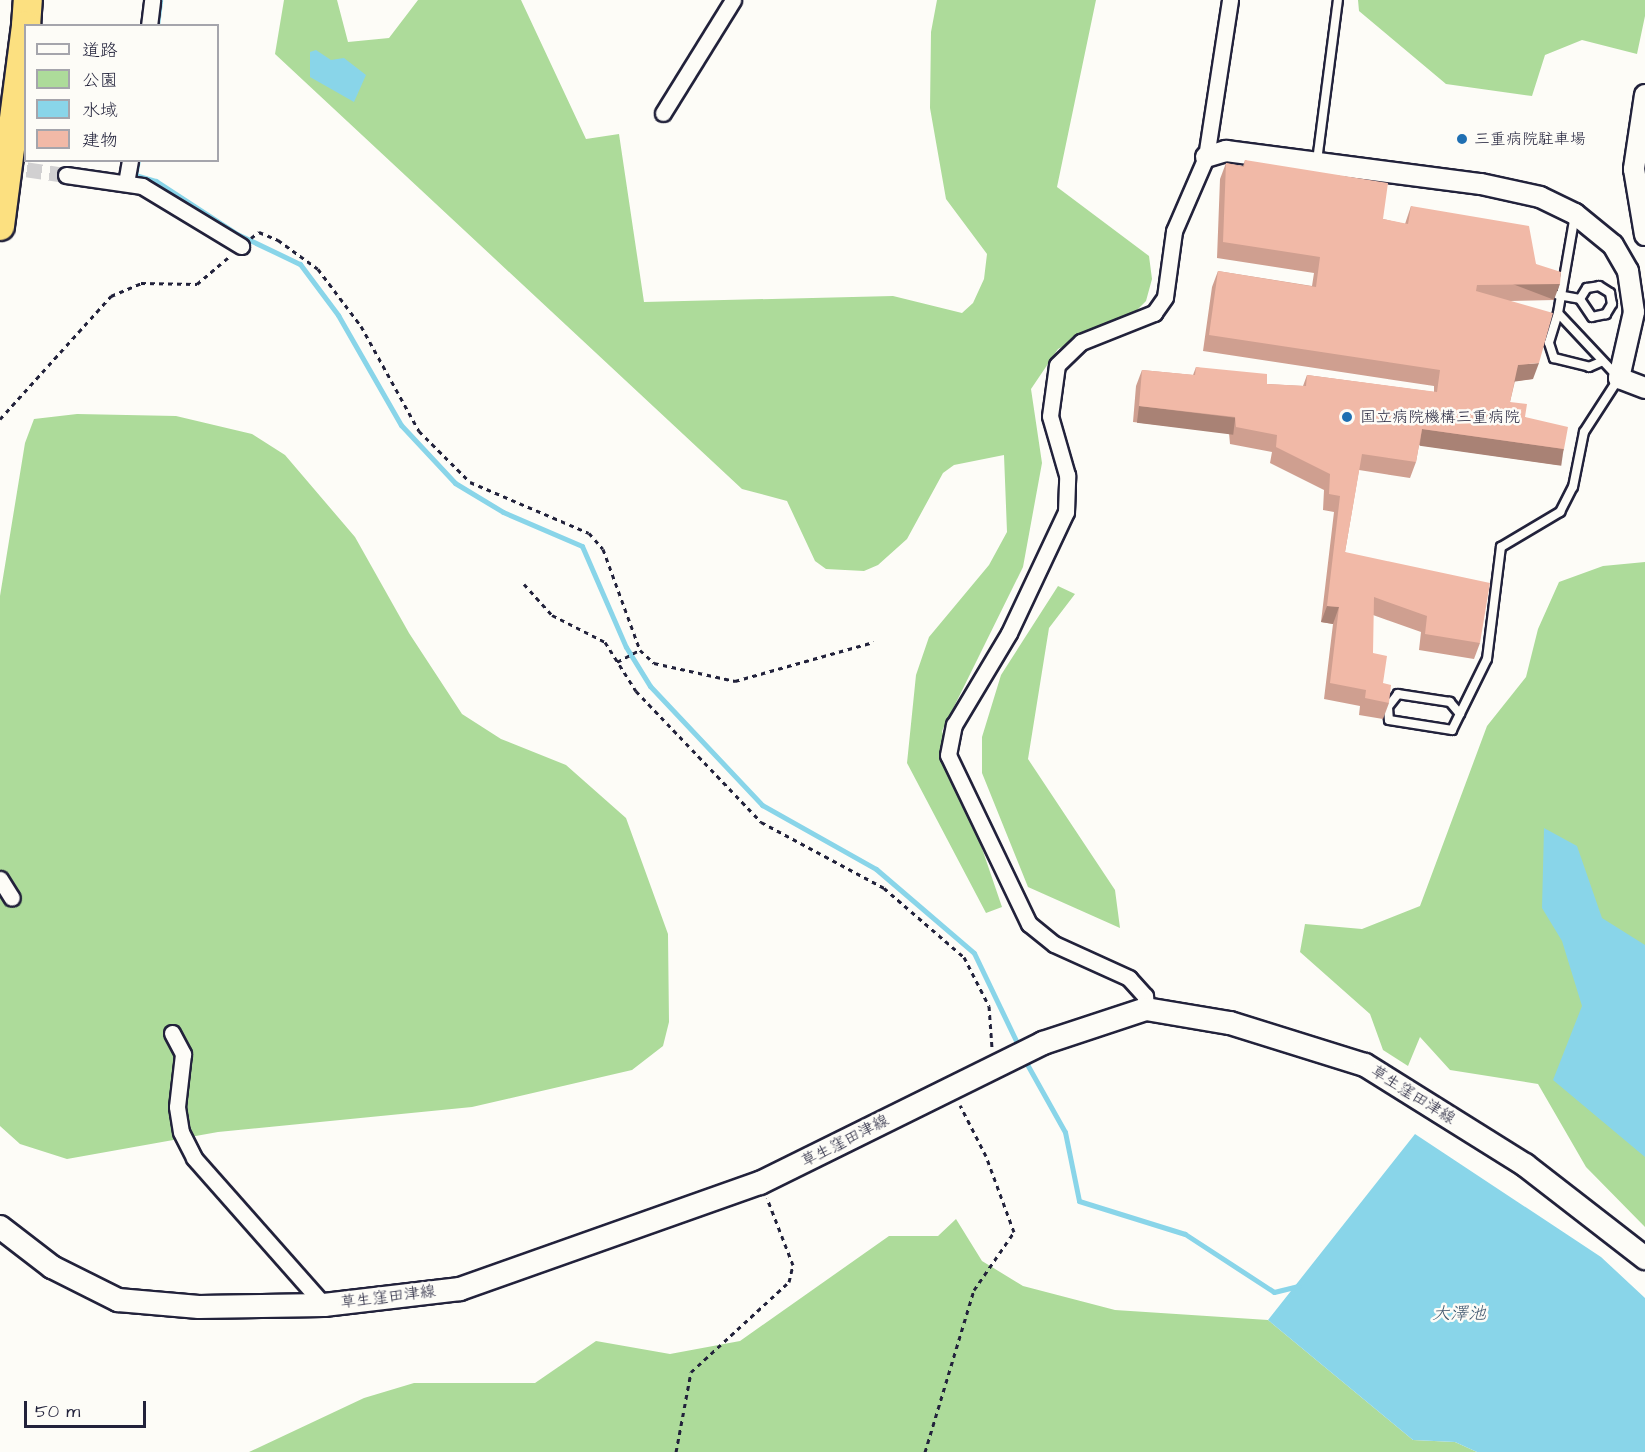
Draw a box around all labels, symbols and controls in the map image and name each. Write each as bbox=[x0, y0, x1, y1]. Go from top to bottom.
legend bbox=[24, 24, 219, 162]
text: 道路 bbox=[82, 38, 118, 63]
text: 公園 bbox=[82, 68, 118, 93]
text: 水域 bbox=[82, 98, 118, 123]
text: 建物 bbox=[82, 128, 118, 153]
place label: 三重病院駐車場 bbox=[1474, 129, 1586, 149]
marker: 三重病院駐車場 bbox=[1455, 132, 1469, 146]
place label: 国立病院機構三重病院 bbox=[1360, 407, 1520, 427]
marker: 国立病院機構三重病院 bbox=[1338, 408, 1356, 426]
street label: 草生窪田津線 bbox=[1367, 1061, 1459, 1129]
street label: 草生窪田津線 bbox=[798, 1111, 892, 1171]
street label: 草生窪田津線 bbox=[339, 1282, 437, 1312]
water label: 大澤池 bbox=[1432, 1303, 1486, 1325]
scale bar bbox=[27, 1389, 148, 1427]
text: 50 m bbox=[35, 1399, 80, 1424]

